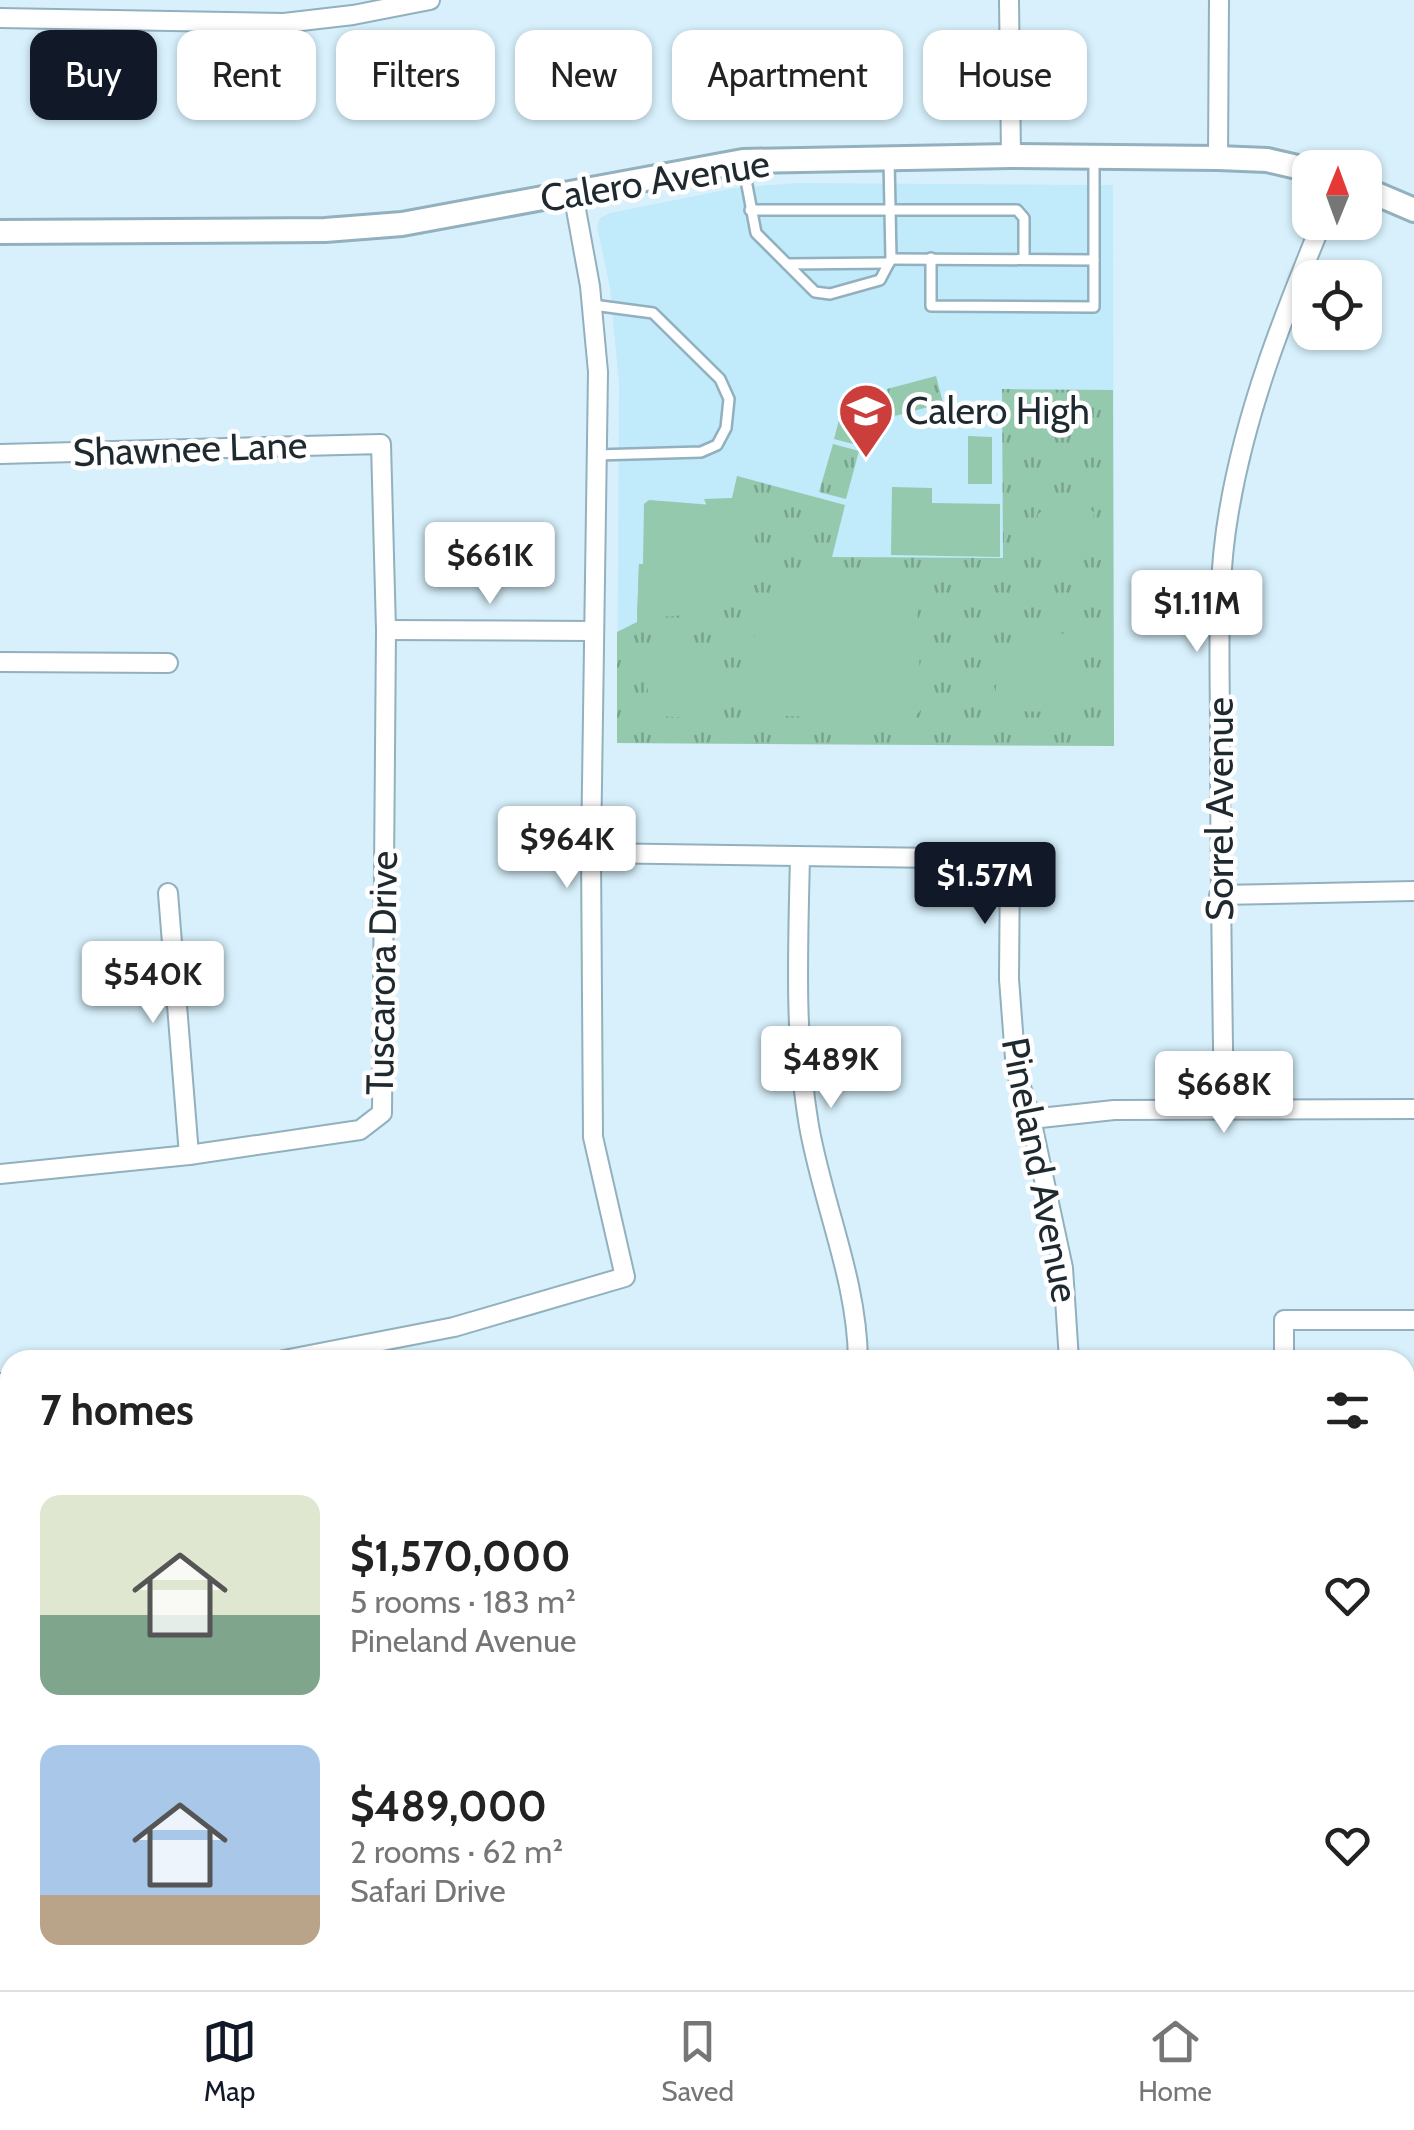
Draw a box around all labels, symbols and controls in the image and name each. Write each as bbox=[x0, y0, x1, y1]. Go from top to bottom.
chip: Buy bbox=[30, 30, 157, 120]
chip: Rent bbox=[177, 30, 316, 120]
chip: Filters bbox=[336, 30, 495, 120]
chip: New bbox=[515, 30, 652, 120]
chip: Apartment bbox=[672, 30, 903, 120]
chip: House bbox=[923, 30, 1087, 120]
street label: Calero Avenue bbox=[537, 139, 773, 222]
north arrow bbox=[1292, 150, 1382, 240]
map controls bbox=[1292, 150, 1382, 350]
button: locate bbox=[1292, 260, 1382, 350]
school or university icon: Calero High bbox=[836, 381, 896, 460]
place label: Calero High bbox=[905, 387, 1090, 434]
street label: Shawnee Lane bbox=[72, 421, 308, 476]
pin: $661K bbox=[420, 522, 560, 607]
text: $661K bbox=[447, 535, 533, 574]
pin: $1.11M bbox=[1116, 570, 1278, 655]
text: $1.11M bbox=[1153, 583, 1241, 622]
street label: Sorrel Avenue bbox=[1196, 697, 1243, 921]
pin: $964K bbox=[497, 806, 637, 891]
text: $964K bbox=[520, 819, 614, 858]
pin: $1.57M bbox=[904, 842, 1066, 927]
street label: Tuscarora Drive bbox=[356, 850, 407, 1096]
text: $1.57M bbox=[937, 855, 1034, 894]
pin: $540K bbox=[83, 941, 223, 1026]
text: $540K bbox=[104, 954, 202, 993]
pin: $489K bbox=[761, 1026, 901, 1111]
street label: Pineland Avenue bbox=[992, 1033, 1089, 1306]
text: $489K bbox=[783, 1039, 879, 1078]
pin: $668K bbox=[1154, 1051, 1294, 1136]
text: $668K bbox=[1177, 1064, 1271, 1103]
icon: filters bbox=[1320, 1383, 1375, 1438]
text: 7 homes bbox=[40, 1384, 194, 1436]
text: $1,570,000 bbox=[350, 1530, 571, 1582]
icon: home bbox=[120, 1535, 240, 1655]
icon: heart bbox=[1320, 1568, 1375, 1623]
text: 5 rooms · 183 m² bbox=[350, 1582, 576, 1621]
text: Pineland Avenue bbox=[350, 1621, 576, 1660]
text: $489,000 bbox=[350, 1780, 547, 1832]
icon: home bbox=[120, 1785, 240, 1905]
icon: heart bbox=[1320, 1818, 1375, 1873]
text: 2 rooms · 62 m² bbox=[350, 1832, 563, 1871]
text: Safari Drive bbox=[350, 1871, 506, 1910]
tab: Map bbox=[202, 2014, 257, 2108]
tab: Saved bbox=[661, 2014, 734, 2108]
tab: Home bbox=[1138, 2014, 1212, 2108]

